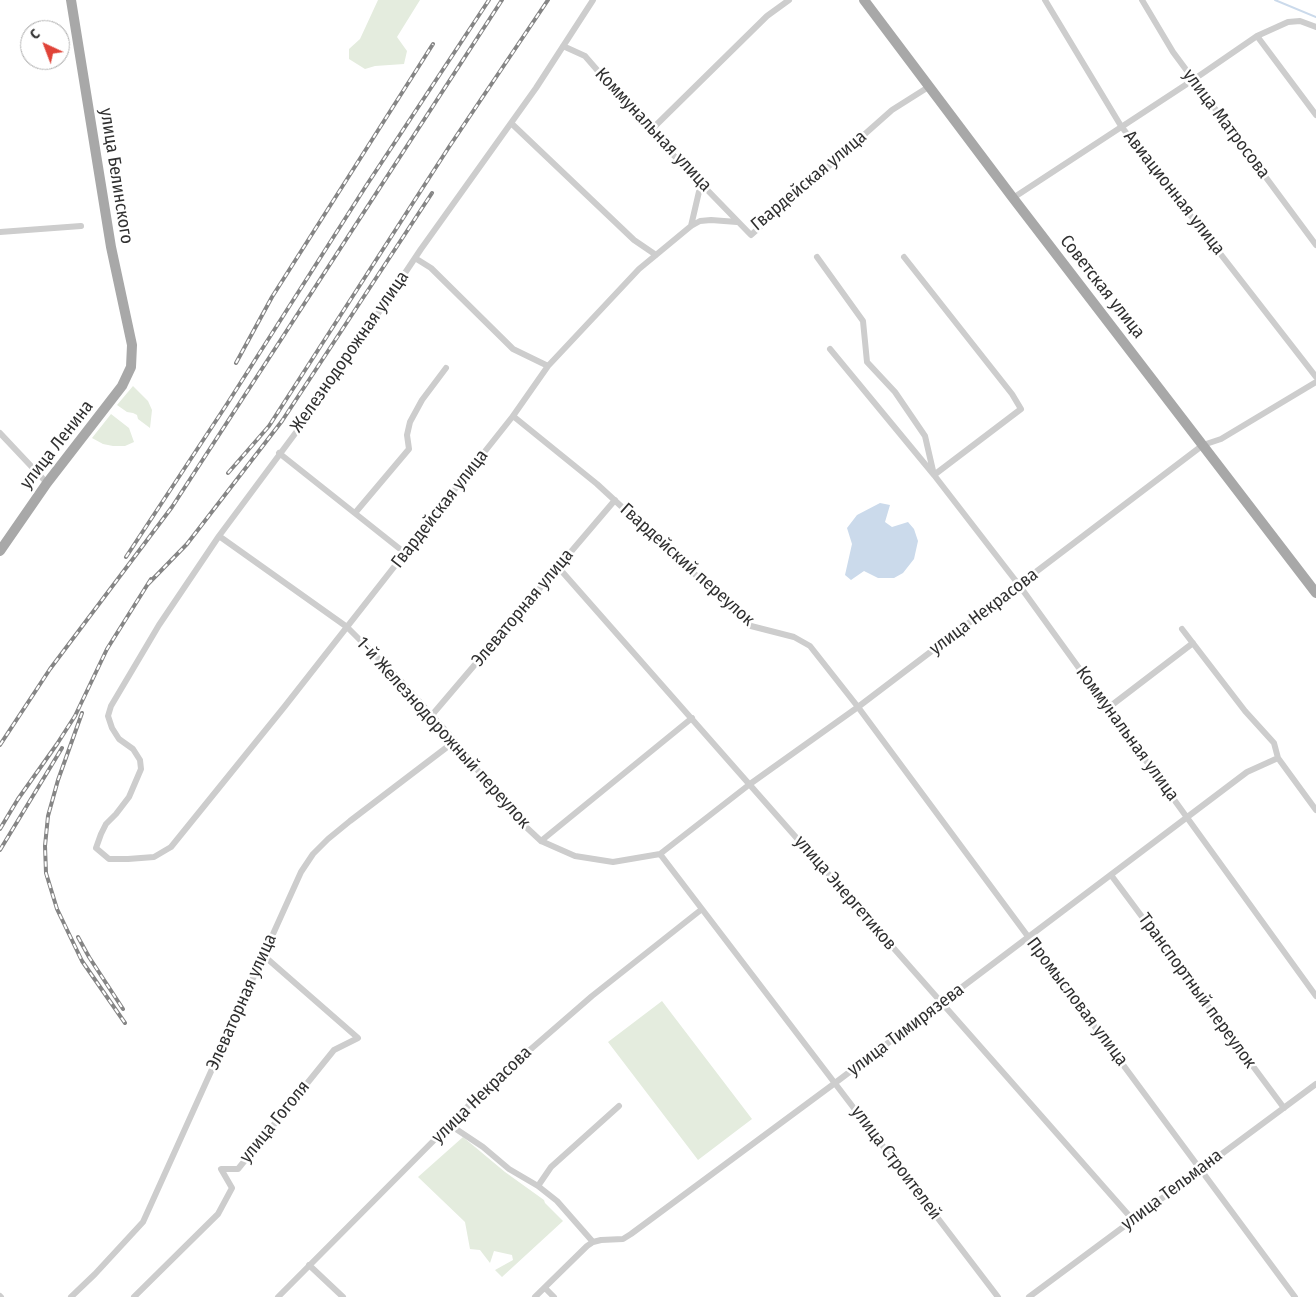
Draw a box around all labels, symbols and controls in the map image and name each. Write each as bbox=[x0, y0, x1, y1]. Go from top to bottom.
north arrow bbox=[20, 20, 70, 70]
text: С bbox=[27, 26, 44, 43]
street label: Коммунальная улица bbox=[590, 64, 716, 196]
street label: улица Матросова bbox=[1178, 65, 1274, 183]
street label: улица Белинского bbox=[95, 106, 137, 246]
street label: Гвардейская улица bbox=[747, 126, 871, 236]
street label: Авиационная улица bbox=[1119, 126, 1229, 260]
street label: Советская улица bbox=[1055, 231, 1149, 343]
street label: Железнодорожная улица bbox=[286, 267, 414, 437]
street label: улица Ленина bbox=[16, 396, 98, 494]
street label: Гвардейская улица bbox=[387, 445, 493, 573]
street label: Гвардейский переулок bbox=[615, 499, 759, 631]
street label: Элеваторная улица bbox=[468, 545, 578, 671]
street label: улица Некрасова bbox=[925, 564, 1043, 660]
street label: 1-й Железнодорожный переулок bbox=[351, 633, 535, 833]
street label: Коммунальная улица bbox=[1071, 662, 1183, 806]
street label: улица Энергетиков bbox=[789, 831, 901, 955]
street label: Транспортный переулок bbox=[1133, 909, 1261, 1073]
street label: Элеваторная улица bbox=[202, 931, 282, 1073]
street label: Промысловая улица bbox=[1022, 934, 1132, 1070]
street label: улица Тимирязева bbox=[844, 979, 968, 1081]
street label: улица Некрасова bbox=[428, 1042, 536, 1148]
street label: улица Гоголя bbox=[235, 1077, 315, 1167]
street label: улица Строителей bbox=[846, 1102, 946, 1224]
street label: улица Тельмана bbox=[1117, 1145, 1227, 1235]

